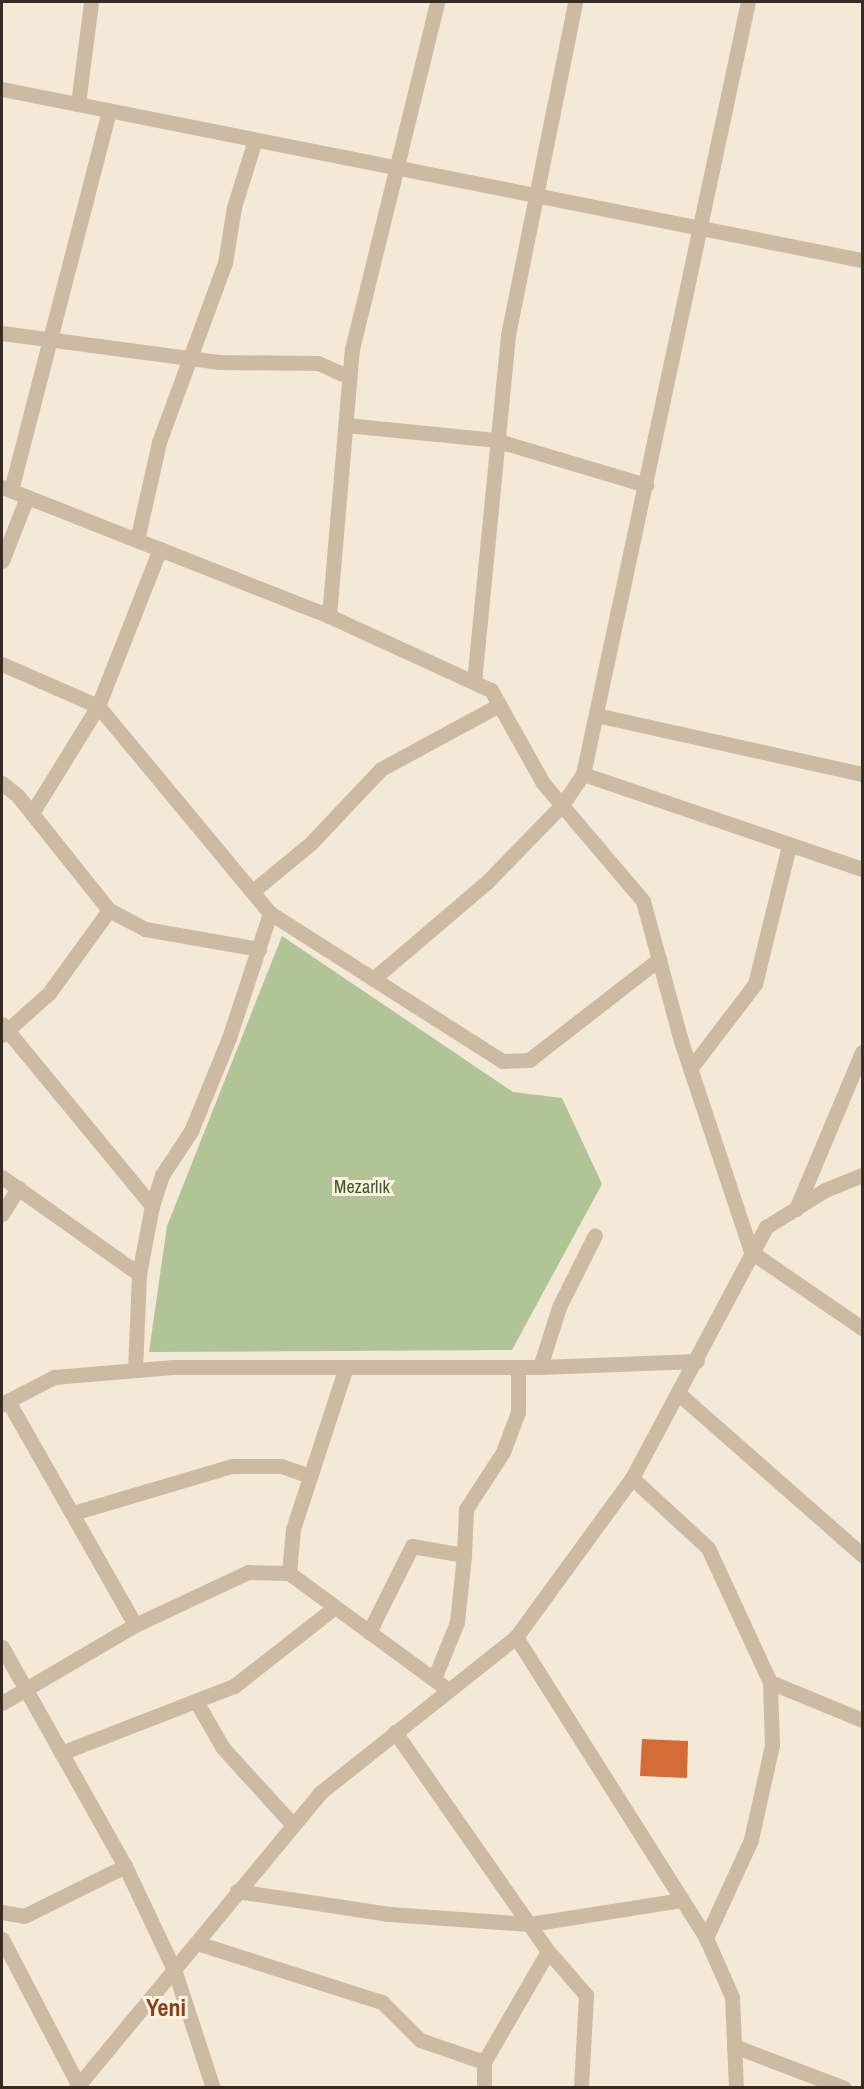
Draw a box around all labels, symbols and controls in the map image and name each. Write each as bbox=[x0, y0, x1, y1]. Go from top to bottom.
park label: Mezarlık bbox=[334, 1176, 390, 1198]
district label: Yeni bbox=[146, 1994, 186, 2022]

